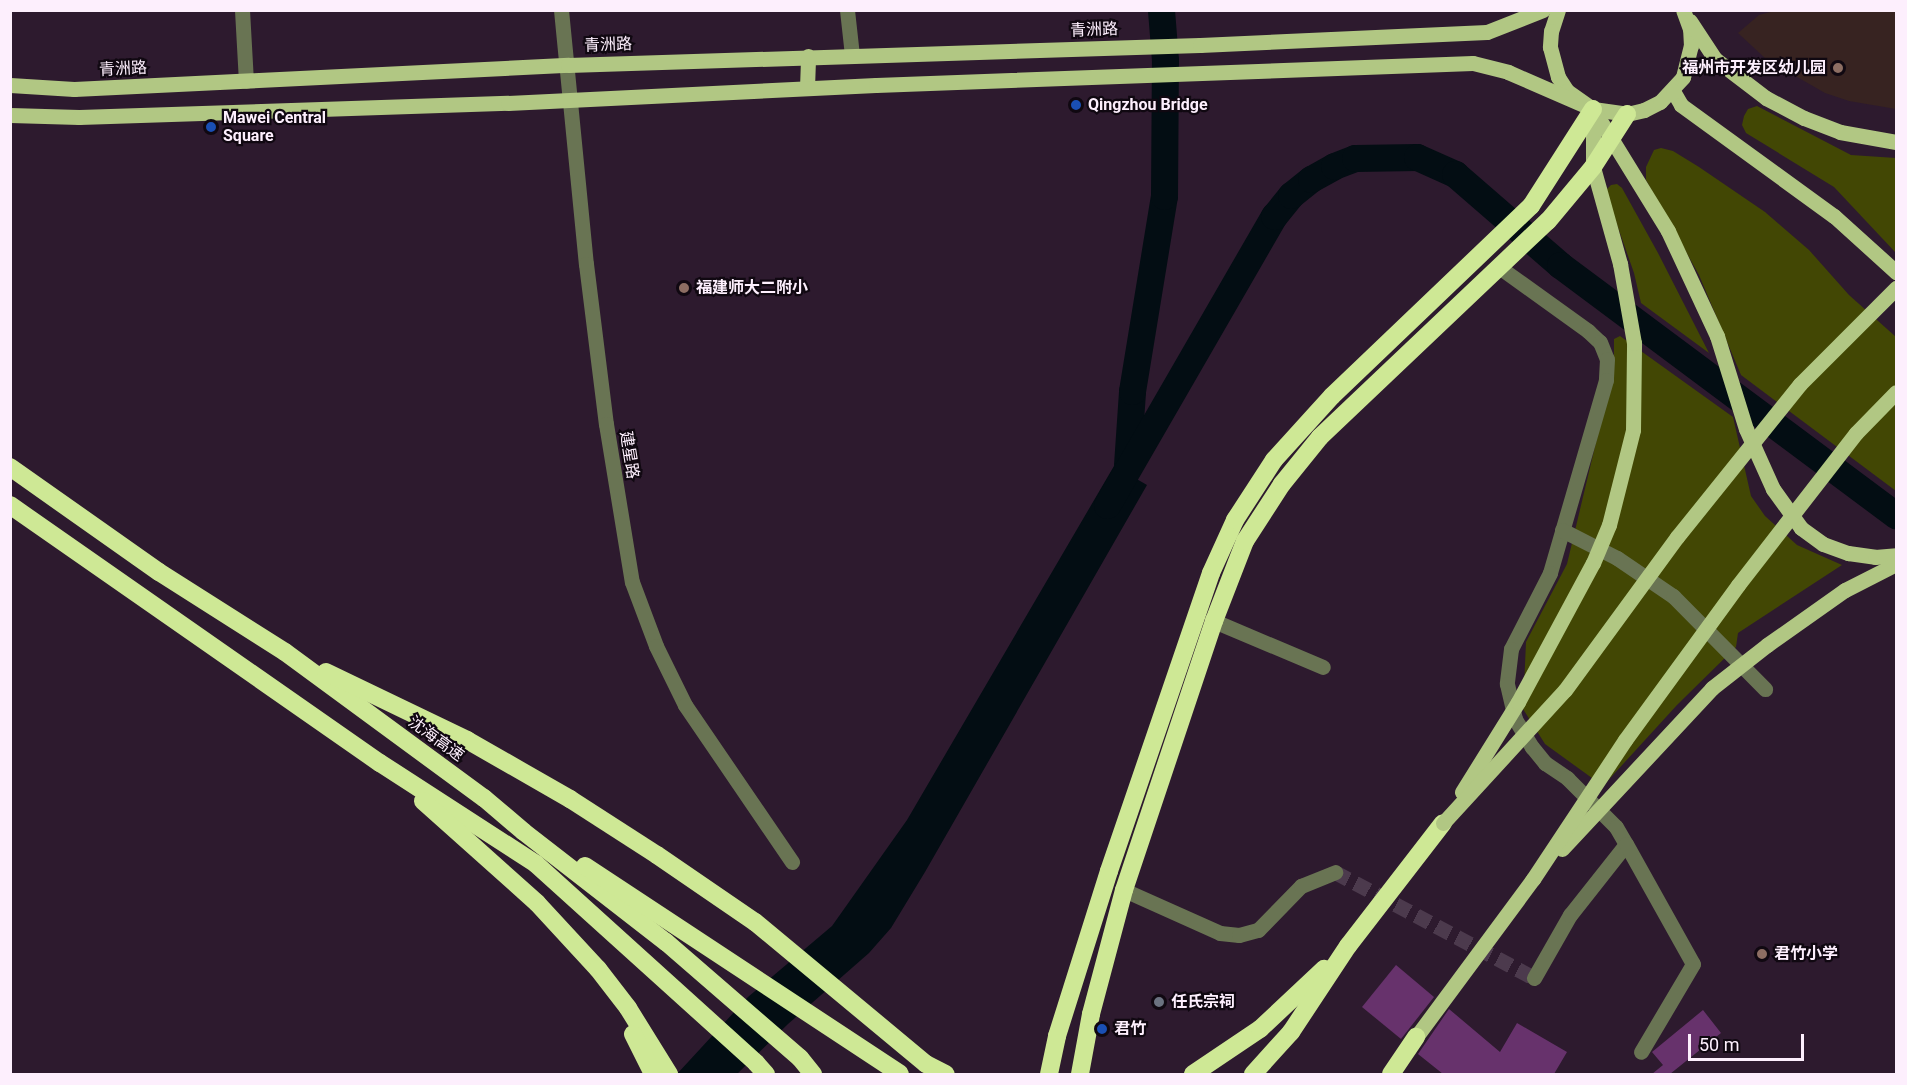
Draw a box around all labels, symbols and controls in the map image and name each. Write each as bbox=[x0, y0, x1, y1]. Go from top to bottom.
street label: 青洲路 bbox=[1070, 20, 1118, 40]
street label: 青洲路 bbox=[584, 35, 632, 55]
street label: 青洲路 bbox=[99, 58, 147, 80]
place label: 福州市开发区幼儿园 bbox=[1682, 58, 1826, 78]
marker: 福州市开发区幼儿园 bbox=[1831, 61, 1845, 75]
place label: Qingzhou Bridge bbox=[1088, 95, 1208, 115]
marker: Qingzhou Bridge bbox=[1069, 98, 1083, 112]
place label: Mawei Central Square bbox=[223, 108, 326, 146]
marker: Mawei Central Square bbox=[204, 120, 218, 134]
place label: 福建师大二附小 bbox=[696, 278, 808, 298]
marker: 福建师大二附小 bbox=[677, 281, 691, 295]
street label: 建星路 bbox=[616, 430, 642, 480]
street label: 沈海高速 bbox=[404, 712, 468, 766]
place label: 君竹小学 bbox=[1774, 944, 1838, 964]
marker: 君竹小学 bbox=[1755, 947, 1769, 961]
place label: 任氏宗祠 bbox=[1171, 992, 1235, 1012]
marker: 任氏宗祠 bbox=[1152, 995, 1166, 1009]
place label: 君竹 bbox=[1114, 1019, 1146, 1039]
marker: 君竹 bbox=[1095, 1022, 1109, 1036]
scale bar bbox=[1691, 1022, 1806, 1060]
text: 50 m bbox=[1699, 1034, 1739, 1055]

